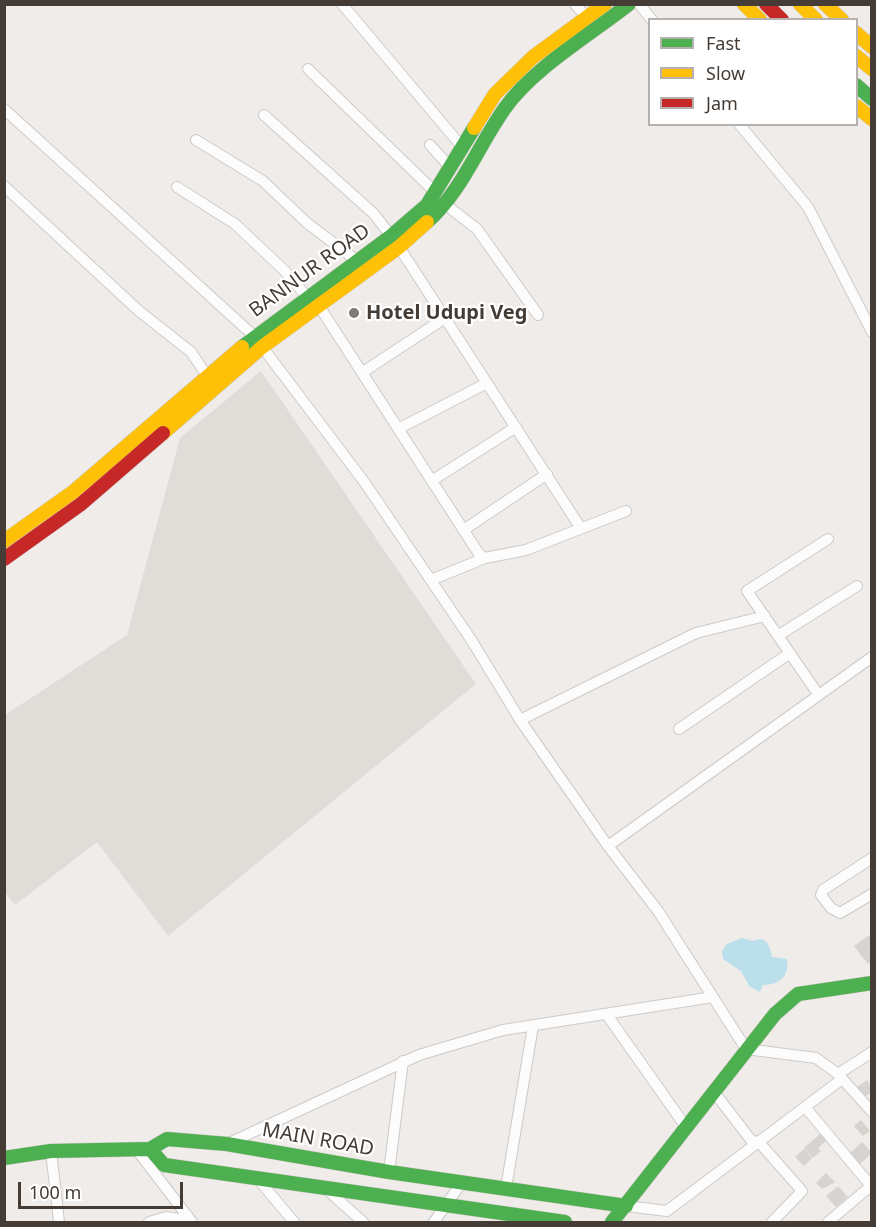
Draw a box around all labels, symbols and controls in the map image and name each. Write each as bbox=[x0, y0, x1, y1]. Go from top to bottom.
legend bbox=[648, 18, 858, 126]
text: Fast bbox=[706, 31, 741, 55]
text: Slow bbox=[706, 61, 745, 85]
text: Jam bbox=[706, 91, 738, 115]
street label: BANNUR ROAD bbox=[245, 219, 375, 323]
place label: Hotel Udupi Veg bbox=[366, 301, 527, 325]
marker: Hotel Udupi Veg bbox=[347, 306, 361, 320]
street label: MAIN ROAD bbox=[260, 1118, 376, 1162]
scale bar bbox=[21, 1170, 186, 1208]
text: 100 m bbox=[29, 1180, 81, 1204]

